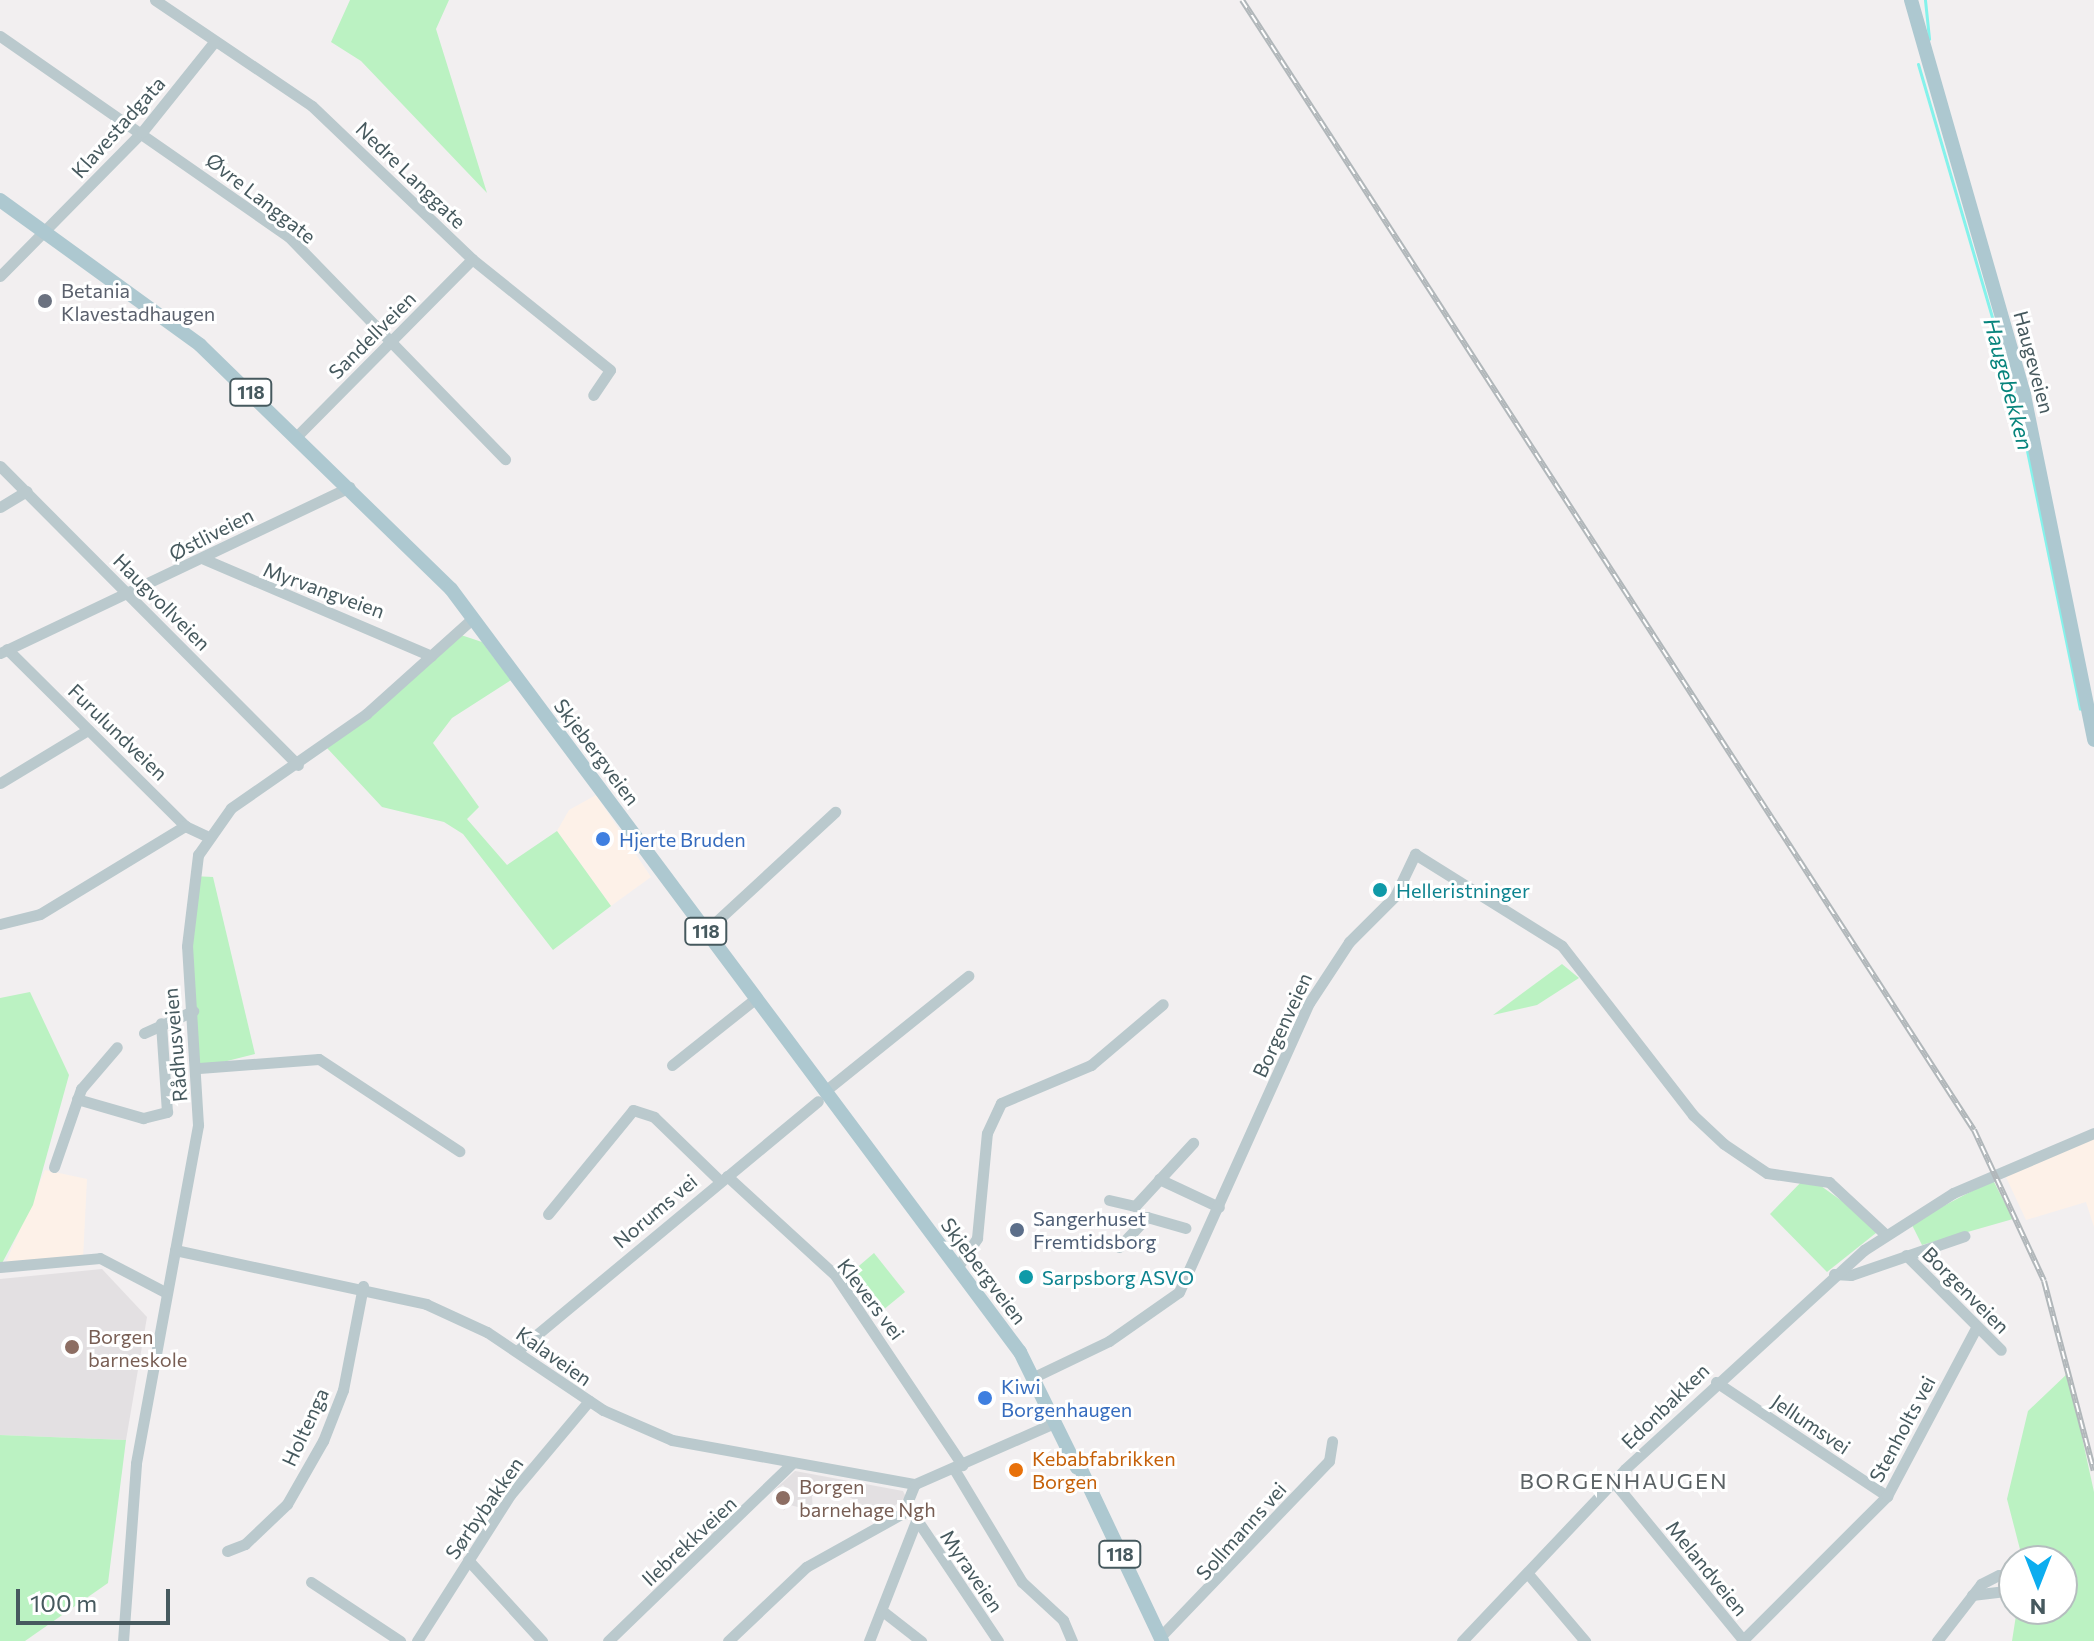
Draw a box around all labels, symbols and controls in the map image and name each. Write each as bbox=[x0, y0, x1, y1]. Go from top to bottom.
street label: Klavestadgata bbox=[66, 71, 170, 183]
street label: Nedre Langgate bbox=[351, 117, 471, 233]
street label: Øvre Langgate bbox=[201, 148, 321, 248]
place label: Betania Klavestadhaugen bbox=[61, 278, 215, 325]
street label: Sandellveien bbox=[323, 286, 421, 384]
marker: Betania Klavestadhaugen bbox=[36, 292, 54, 310]
street label: Haugeveien bbox=[2009, 308, 2059, 416]
water label: Haugebekken bbox=[1979, 315, 2039, 453]
road number: 118 bbox=[229, 378, 273, 406]
street label: Østliveien bbox=[165, 503, 257, 565]
street label: Haugvollveien bbox=[109, 549, 215, 655]
street label: Myrvangveien bbox=[260, 557, 388, 623]
street label: Furulundveien bbox=[63, 679, 173, 785]
street label: Skjebergveien bbox=[549, 694, 645, 810]
place label: Hjerte Bruden bbox=[619, 827, 746, 851]
marker: Hjerte Bruden bbox=[594, 830, 612, 848]
place label: Helleristninger bbox=[1396, 878, 1530, 902]
marker: Helleristninger bbox=[1371, 881, 1389, 899]
road number: 118 bbox=[684, 917, 728, 945]
street label: Borgenveien bbox=[1247, 969, 1317, 1081]
street label: Rådhusveien bbox=[158, 987, 192, 1103]
street label: Norums vei bbox=[608, 1169, 702, 1253]
place label: Sangerhuset Fremtidsborg bbox=[1033, 1206, 1156, 1253]
street label: Skjebergveien bbox=[936, 1213, 1032, 1329]
marker: Sangerhuset Fremtidsborg bbox=[1008, 1221, 1026, 1239]
street label: Borgenveien bbox=[1918, 1242, 2014, 1338]
street label: Klevers vei bbox=[833, 1254, 909, 1344]
place label: Sarpsborg ASVO bbox=[1042, 1265, 1194, 1289]
marker: Sarpsborg ASVO bbox=[1017, 1268, 1035, 1286]
street label: Kalaveien bbox=[512, 1321, 596, 1391]
place label: Borgen barneskole bbox=[88, 1324, 187, 1371]
marker: Borgen barneskole bbox=[63, 1338, 81, 1356]
street label: Edonbakken bbox=[1616, 1358, 1714, 1454]
street label: Stenholts vei bbox=[1864, 1372, 1940, 1486]
place label: Kiwi Borgenhaugen bbox=[1001, 1374, 1132, 1421]
street label: Holtenga bbox=[277, 1384, 333, 1470]
marker: Kiwi Borgenhaugen bbox=[976, 1389, 994, 1407]
street label: Jellumsvei bbox=[1767, 1389, 1855, 1459]
place label: Kebabfabrikken Borgen bbox=[1032, 1446, 1176, 1493]
street label: Sørbybakken bbox=[440, 1452, 528, 1564]
marker: Kebabfabrikken Borgen bbox=[1007, 1461, 1025, 1479]
district label: BORGENHAUGEN bbox=[1519, 1468, 1729, 1494]
place label: Borgen barnehage Ngh bbox=[799, 1474, 936, 1521]
street label: Sollmanns vei bbox=[1191, 1477, 1291, 1585]
marker: Borgen barnehage Ngh bbox=[774, 1489, 792, 1507]
street label: Ilebrekkveien bbox=[637, 1491, 741, 1591]
street label: Melandveien bbox=[1661, 1515, 1753, 1621]
street label: Myraveien bbox=[936, 1525, 1008, 1617]
road number: 118 bbox=[1098, 1540, 1142, 1568]
north arrow bbox=[1998, 1545, 2078, 1625]
scale bar bbox=[20, 1573, 174, 1623]
text: 100 m bbox=[30, 1588, 97, 1617]
text: N bbox=[2030, 1594, 2046, 1621]

